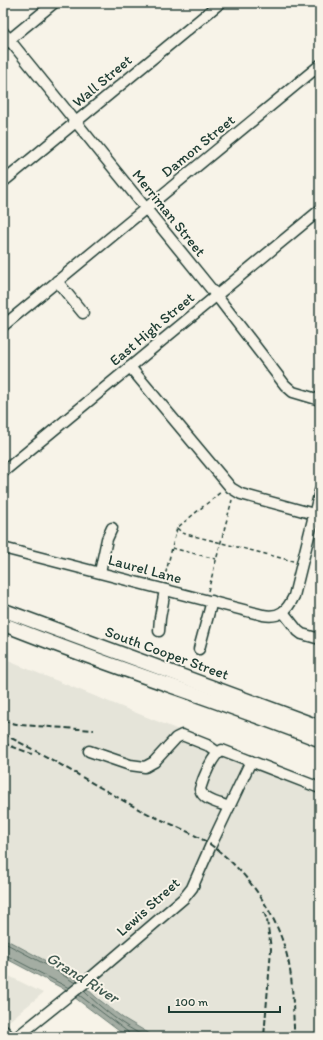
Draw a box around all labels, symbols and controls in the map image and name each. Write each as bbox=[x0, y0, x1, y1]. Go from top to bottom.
street label: Wall Street bbox=[69, 51, 136, 111]
street label: Damon Street bbox=[158, 111, 239, 181]
street label: Merriman Street bbox=[128, 166, 210, 260]
street label: East High Street bbox=[106, 288, 198, 370]
street label: Laurel Lane bbox=[106, 551, 184, 587]
street label: South Cooper Street bbox=[103, 622, 232, 684]
street label: Lewis Street bbox=[113, 874, 184, 940]
water label: Grand River bbox=[43, 948, 124, 1008]
scale bar bbox=[169, 988, 280, 1014]
text: 100 m bbox=[175, 995, 208, 1009]

